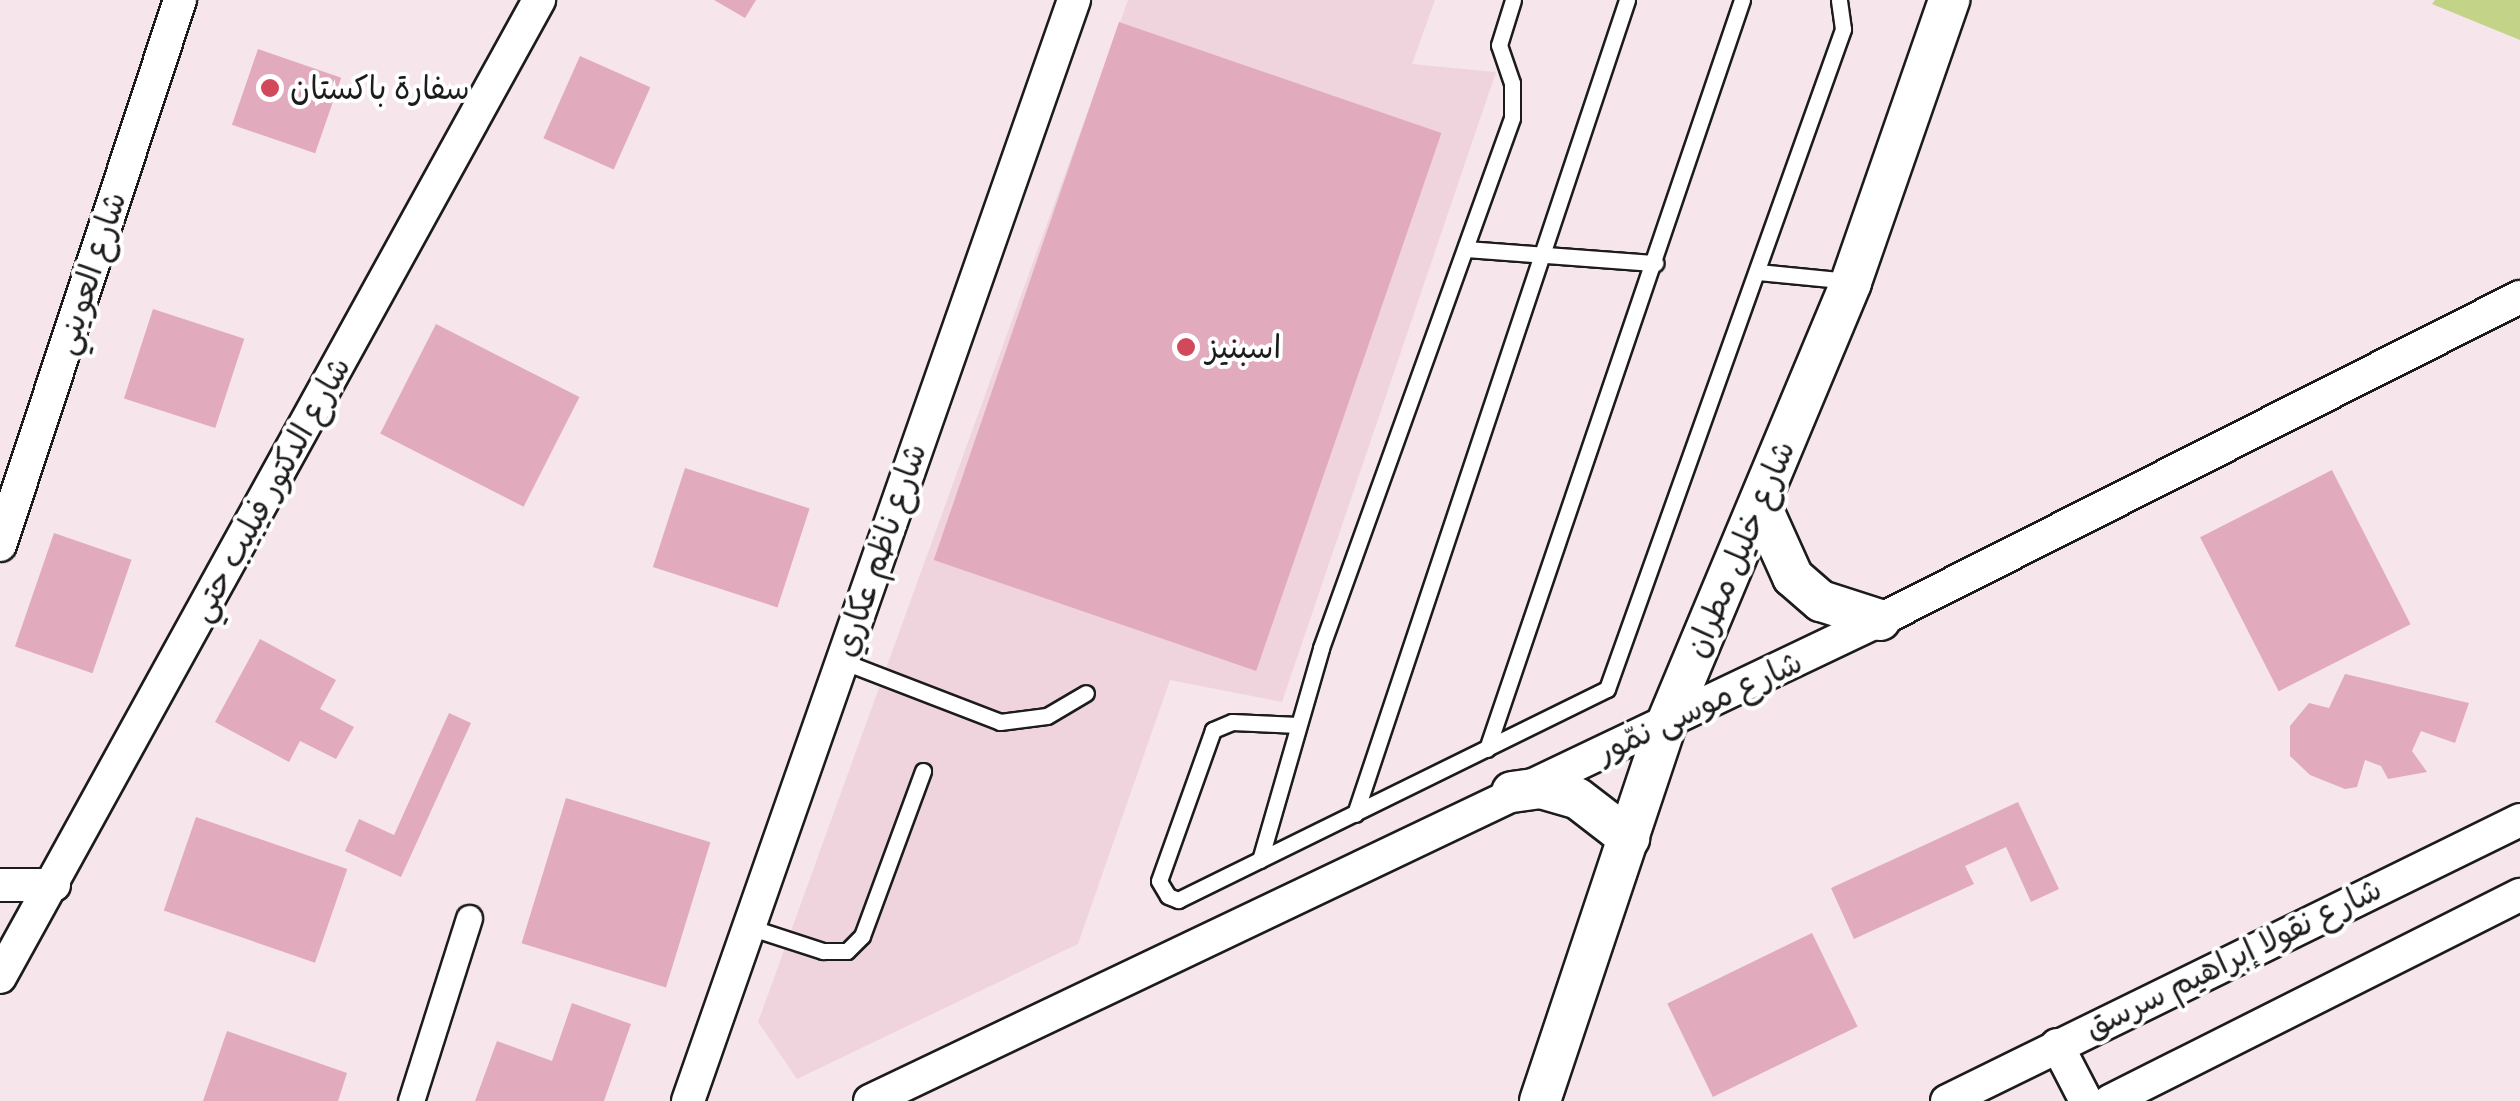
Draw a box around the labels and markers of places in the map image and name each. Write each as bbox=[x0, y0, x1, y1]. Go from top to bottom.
place label: سفارة باكستان bbox=[290, 69, 470, 107]
marker: سفارة باكستان bbox=[259, 77, 281, 99]
place label: اسبنيز bbox=[1206, 328, 1281, 366]
marker: اسبنيز bbox=[1175, 336, 1197, 358]

